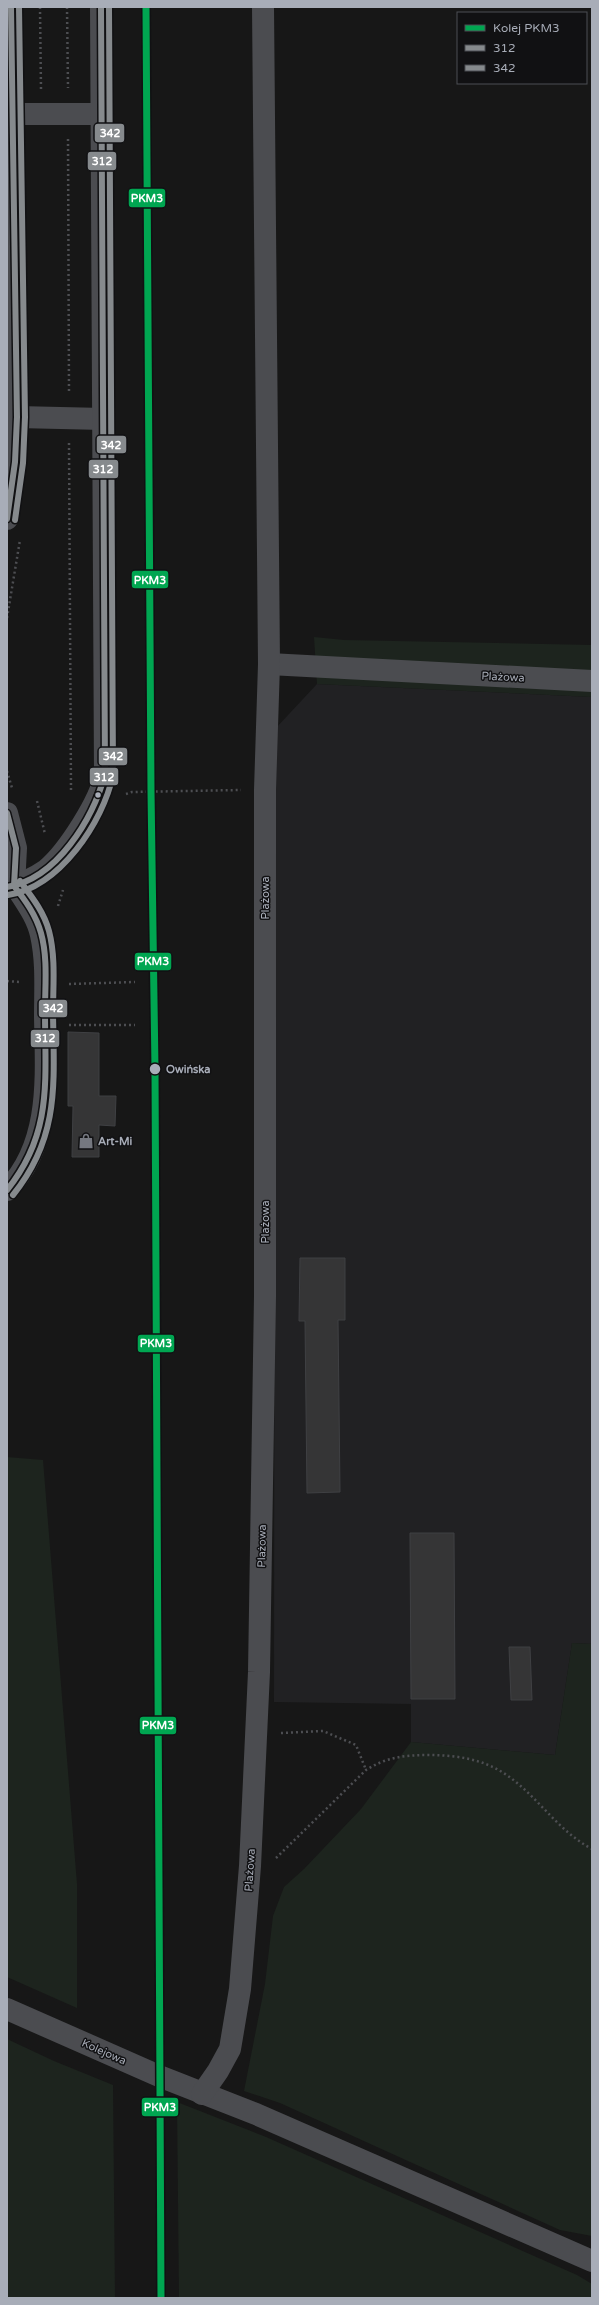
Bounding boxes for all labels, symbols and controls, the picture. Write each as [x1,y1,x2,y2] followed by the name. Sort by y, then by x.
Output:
[457,12,587,84] legend
[493,21,560,35] text: Kolej PKM3
[493,41,516,55] text: 312
[493,61,516,75] text: 342
[94,123,125,143] line badge: 342
[100,127,120,140] text: 342
[87,151,117,171] line badge: 312
[92,155,112,168] text: 312
[128,188,166,208] line badge: PKM3
[131,192,163,205] text: PKM3
[96,435,127,454] line badge: 342
[101,439,121,452] text: 342
[88,459,119,479] line badge: 312
[93,463,113,476] text: 312
[131,570,169,589] line badge: PKM3
[134,574,166,587] text: PKM3
[481,669,525,685] street label: Plażowa
[98,747,128,766] line badge: 342
[103,750,123,763] text: 342
[89,767,119,786] line badge: 312
[94,771,114,784] text: 312
[93,790,103,800] unlabelled marker
[259,876,272,920] street label: Plażowa
[134,952,172,971] line badge: PKM3
[137,955,169,968] text: PKM3
[38,999,68,1018] line badge: 342
[43,1002,63,1015] text: 342
[30,1029,60,1048] line badge: 312
[35,1032,55,1045] text: 312
[148,1062,162,1076] marker: Owińska
[166,1063,210,1076] place label: Owińska
[77,1132,95,1150] shop icon: Art-Mi
[98,1135,133,1148] place label: Art-Mi
[259,1200,272,1244] street label: Plażowa
[137,1334,175,1353] line badge: PKM3
[140,1337,172,1350] text: PKM3
[255,1524,269,1568] street label: Plażowa
[139,1716,177,1735] line badge: PKM3
[142,1719,174,1732] text: PKM3
[242,1848,258,1892] street label: Plażowa
[80,2036,128,2068] street label: Kolejowa
[141,2097,179,2117] line badge: PKM3
[144,2101,176,2114] text: PKM3

